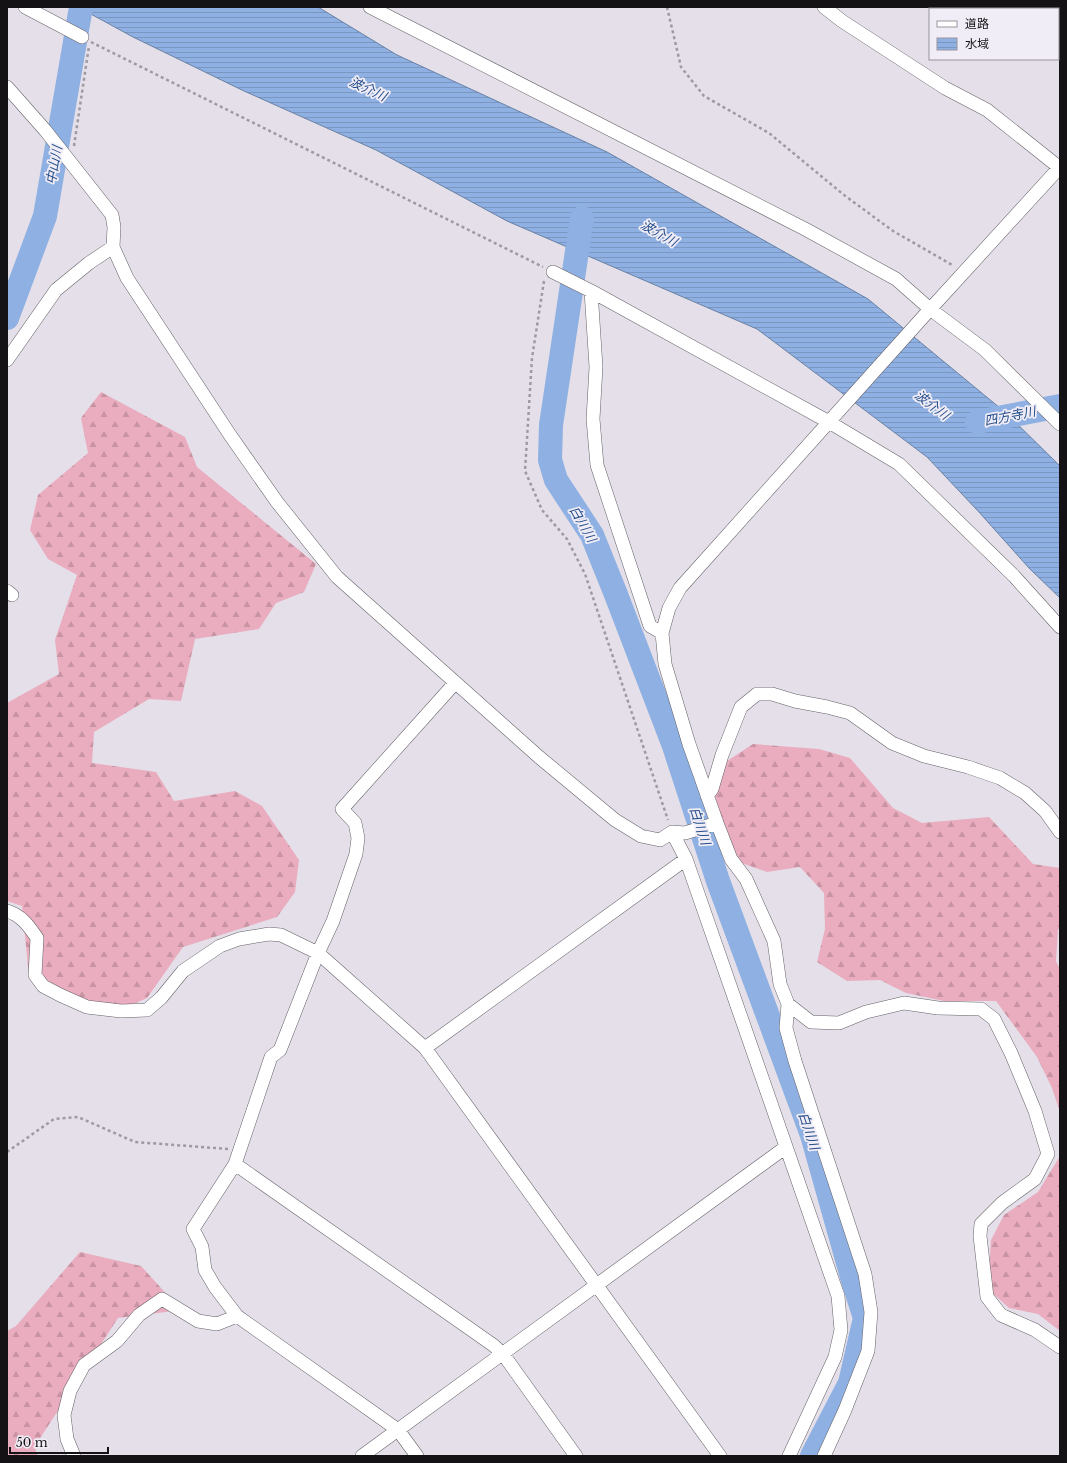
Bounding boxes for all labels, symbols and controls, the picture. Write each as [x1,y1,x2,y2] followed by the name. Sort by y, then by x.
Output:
[929,8,1059,60] legend
[965,16,989,31] text: 道路
[965,36,989,51] text: 水域
[347,73,391,106] water label: 波介川
[42,142,66,186] water label: 中山川
[638,216,682,251] water label: 波介川
[911,386,954,425] water label: 波介川
[983,402,1039,429] water label: 四方寺川
[566,503,601,547] water label: 白川川
[686,805,715,849] water label: 白川川
[795,1110,824,1154] water label: 白川川
[10,1429,108,1455] scale bar
[16,1435,48,1450] text: 50 m

